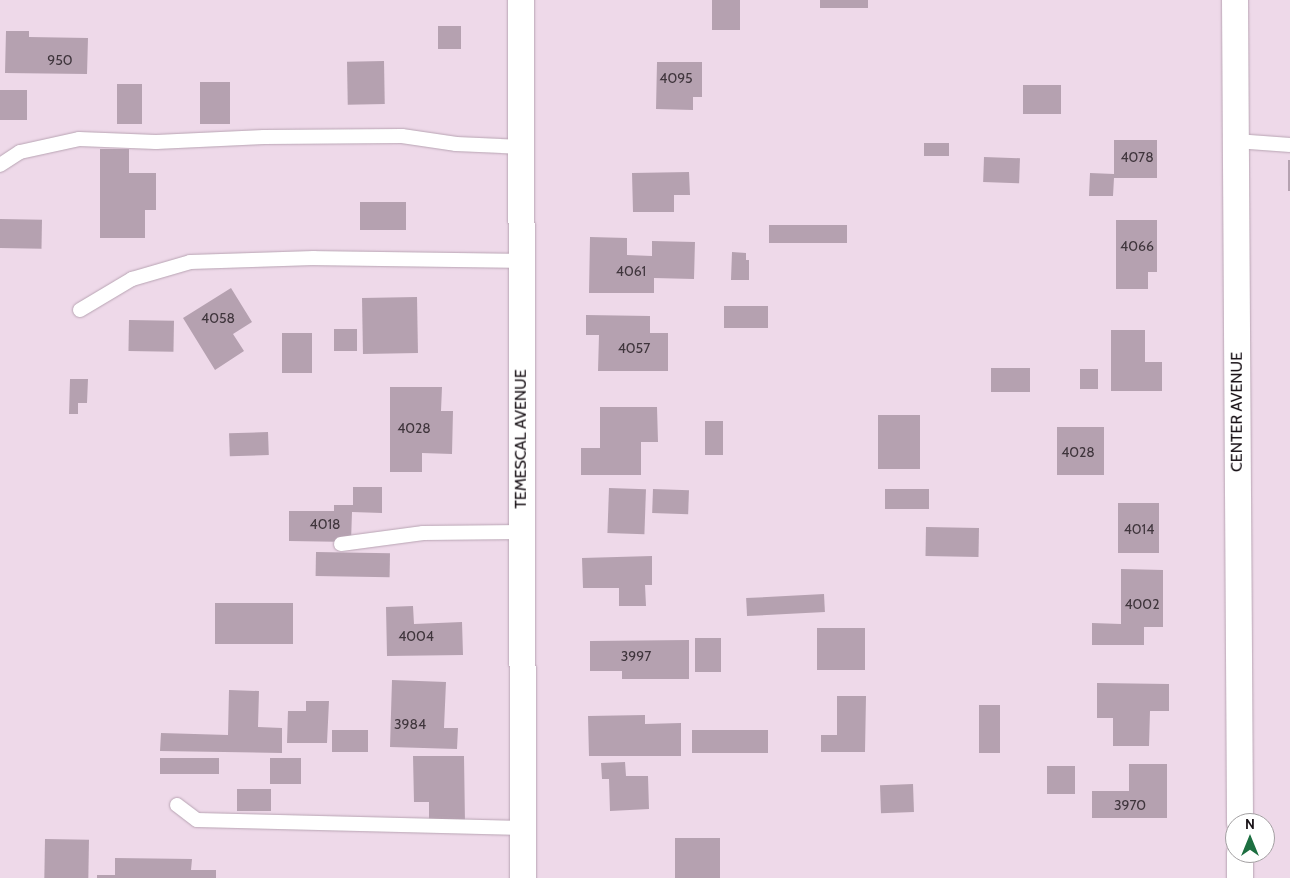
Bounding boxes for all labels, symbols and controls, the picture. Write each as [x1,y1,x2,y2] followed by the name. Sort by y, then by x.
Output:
[47,52,73,68] house number: 950
[659,70,693,86] house number: 4095
[1120,149,1154,165] house number: 4078
[1120,238,1154,254] house number: 4066
[616,263,646,279] house number: 4061
[201,310,235,326] house number: 4058
[618,340,650,356] house number: 4057
[1227,352,1247,472] street label: CENTER AVENUE
[511,369,531,509] street label: TEMESCAL AVENUE
[397,420,431,436] house number: 4028
[1061,444,1095,460] house number: 4028
[310,516,340,532] house number: 4018
[1124,521,1154,537] house number: 4014
[1125,596,1159,612] house number: 4002
[398,628,434,644] house number: 4004
[621,648,651,664] house number: 3997
[394,716,426,732] house number: 3984
[1114,797,1146,813] house number: 3970
[1225,813,1275,863] north arrow
[1245,815,1255,833] text: N

